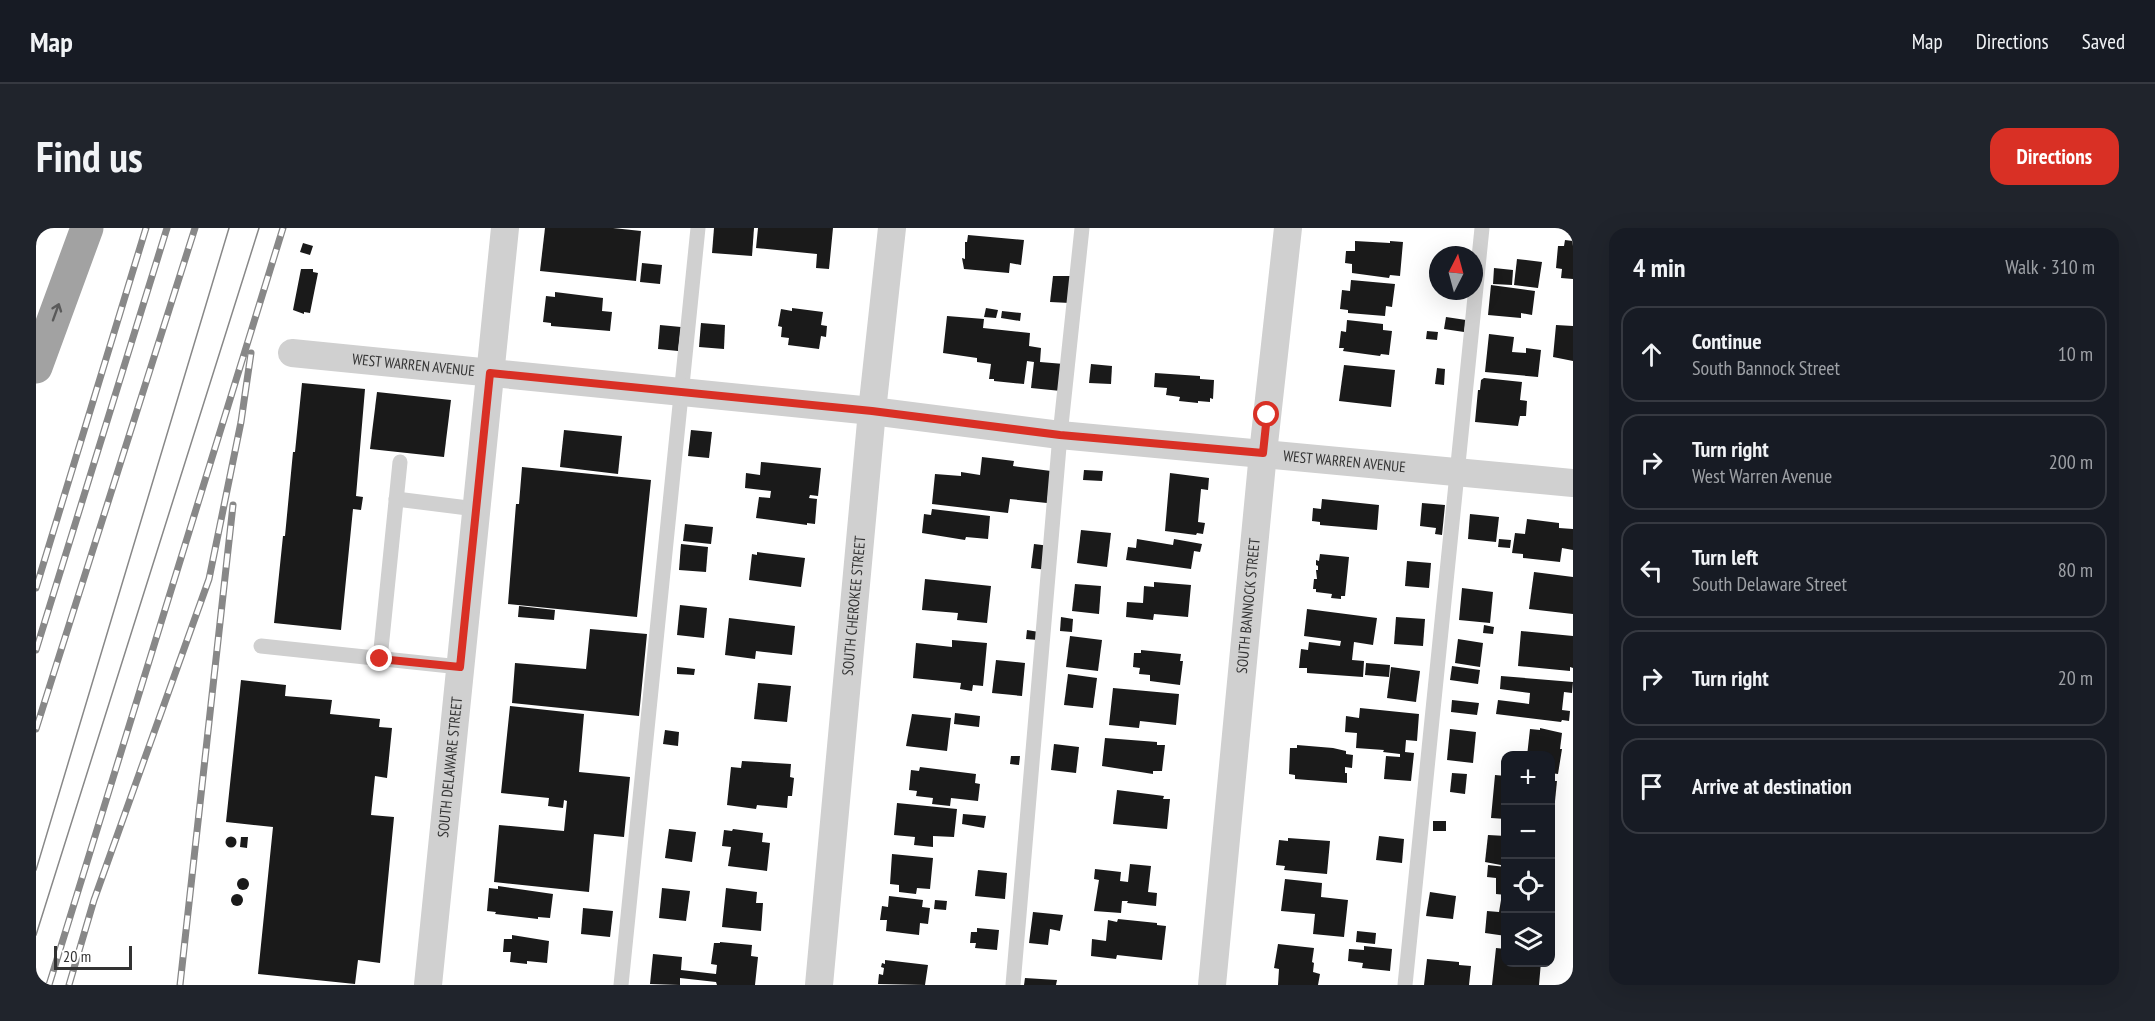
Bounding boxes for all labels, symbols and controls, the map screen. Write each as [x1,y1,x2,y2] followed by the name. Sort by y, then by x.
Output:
[30,23,73,60] text: Map
[1912,28,1943,55] text: Map
[1976,28,2049,55] text: Directions
[2082,28,2125,55] text: Saved
[1990,128,2119,185] button: Directions
[36,129,143,184] text: Find us
[1429,246,1483,300] north arrow
[1633,251,1686,284] text: 4 min
[2005,254,2095,280] text: Walk · 310 m
[51,304,62,322] one-way arrow
[1692,327,1762,355] text: Continue
[1635,338,1668,371] icon: ahead
[2058,341,2093,367] text: 10 m
[351,349,476,380] street label: WEST WARREN AVENUE
[1692,355,1840,381] text: South Bannock Street
[1253,401,1279,427] route start
[1692,435,1769,463] text: Turn right
[1282,446,1406,476] street label: WEST WARREN AVENUE
[1635,446,1668,479] icon: right
[2049,449,2093,475] text: 200 m
[1692,463,1832,489] text: West Warren Avenue
[838,535,869,676] street label: SOUTH CHEROKEE STREET
[1232,537,1264,674] street label: SOUTH BANNOCK STREET
[1692,543,1758,571] text: Turn left
[1635,554,1668,587] icon: left
[2058,557,2093,583] text: 80 m
[1692,571,1847,597] text: South Delaware Street
[366,645,392,671] route end
[1635,662,1668,695] icon: right
[1692,664,1769,692] text: Turn right
[2058,665,2093,691] text: 20 m
[433,695,466,838] street label: SOUTH DELAWARE STREET
[1501,751,1555,967] map controls
[1501,751,1555,805] button: +
[1635,770,1668,803] icon: arrive
[1692,772,1852,800] text: Arrive at destination
[1501,805,1555,859] button: −
[1501,859,1555,913] button: locate
[1501,913,1555,967] button: layers
[54,943,132,970] scale bar
[63,946,91,966] text: 20 m

